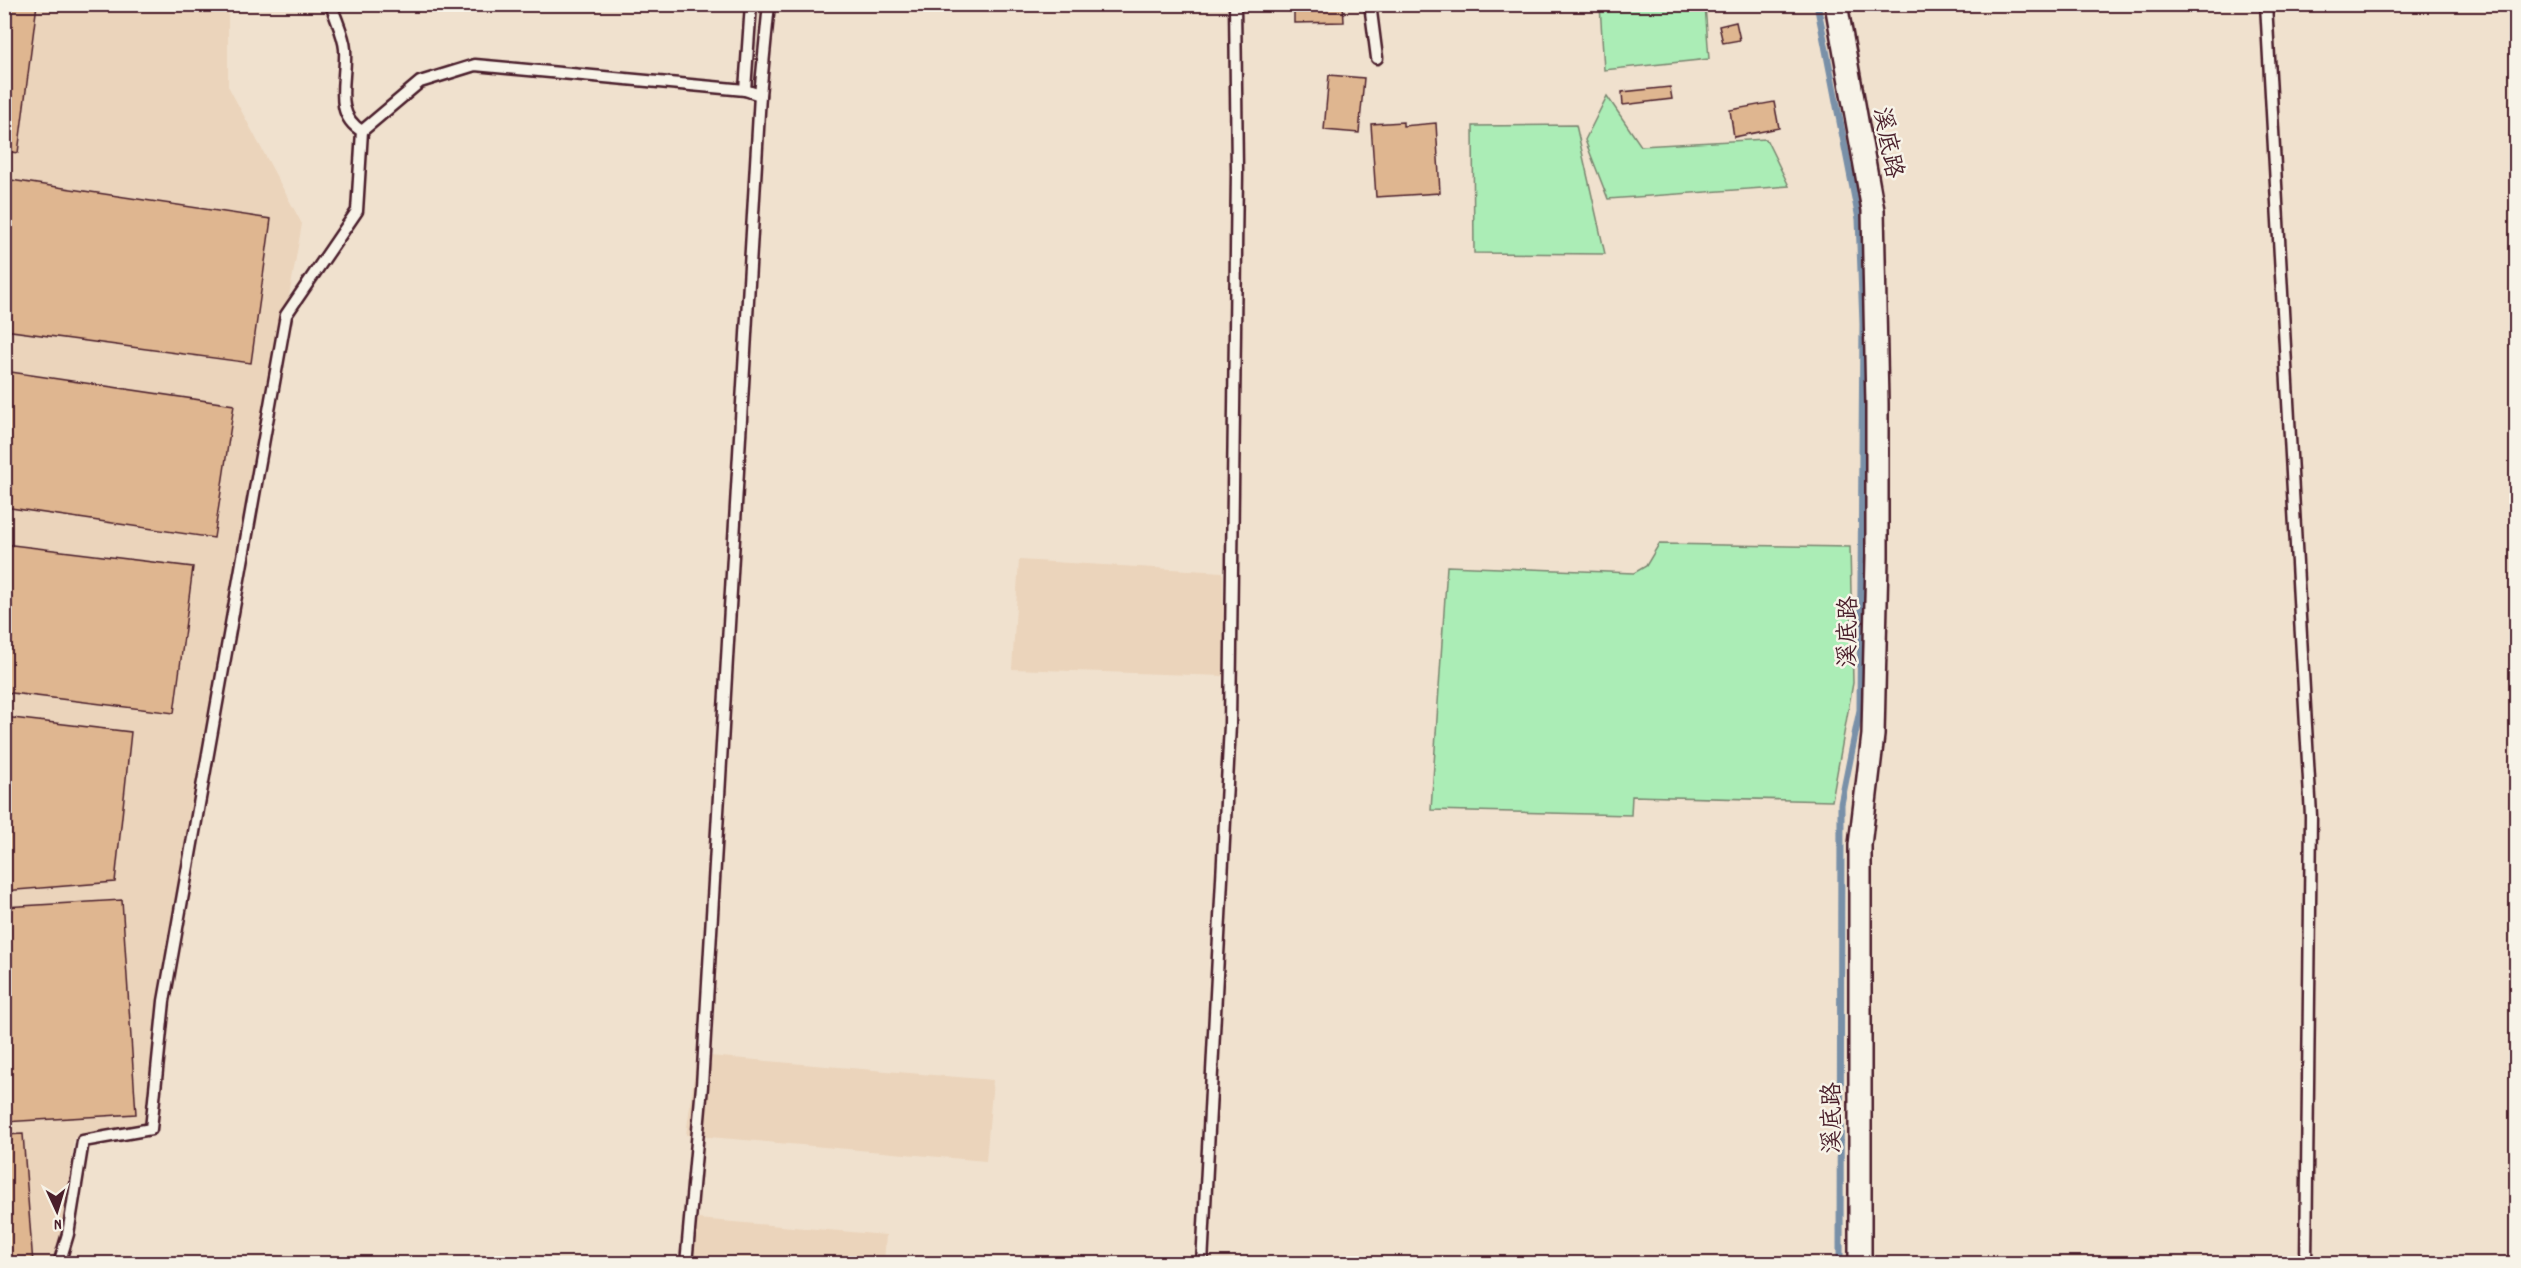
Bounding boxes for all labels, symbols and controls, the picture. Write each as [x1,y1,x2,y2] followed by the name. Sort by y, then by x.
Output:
[1862,104,1910,182] street label: 溪底路
[1832,596,1868,668] street label: 溪底路
[1817,1082,1851,1154] street label: 溪底路
[27,1181,87,1241] north arrow
[53,1212,63,1235] text: N

